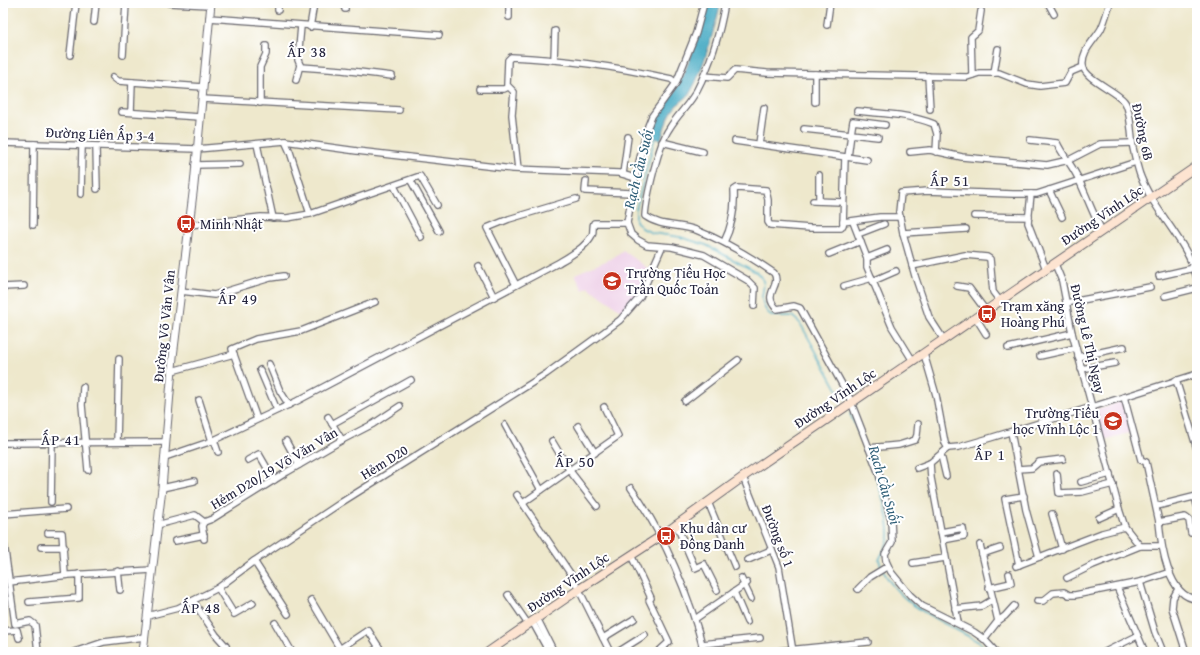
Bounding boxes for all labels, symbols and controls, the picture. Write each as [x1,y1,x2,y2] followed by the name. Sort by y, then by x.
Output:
[287,41,327,62] district label: ẤP 38
[1127,102,1159,162] street label: Đường 6B
[45,121,155,146] street label: Đường Liên Ấp 3-4
[618,127,658,212] water label: Rạch Cầu Suối
[930,170,970,191] district label: ẤP 51
[1057,180,1147,250] street label: Đường Vĩnh Lộc
[175,213,197,235] bus stop icon: Minh Nhật
[200,214,263,234] place label: Minh Nhật
[626,263,726,299] place label: Trường Tiểu Học Trần Quốc Toản
[148,269,180,383] street label: Đường Võ Văn Vân
[601,270,623,292] school or university icon: Trường Tiểu Học Trần Quốc Toản
[1066,282,1110,396] street label: Đường Lê Thị Ngay
[218,288,258,309] district label: ẤP 49
[1001,296,1065,332] place label: Trạm xăng Hoàng Phú
[976,303,998,325] bus stop icon: Trạm xăng Hoàng Phú
[790,363,880,433] street label: Đường Vĩnh Lộc
[1013,403,1099,439] place label: Trường Tiểu học Vĩnh Lộc 1
[1102,410,1124,432] school or university icon: Trường Tiểu học Vĩnh Lộc 1
[207,422,342,514] street label: Hẻm D20/19 Võ Văn Vân
[41,429,81,450] district label: ẤP 41
[356,440,412,484] street label: Hẻm D20
[863,442,906,527] water label: Rạch Cầu Suối
[974,444,1006,465] district label: ẤP 1
[555,451,595,472] district label: ẤP 50
[757,502,799,570] street label: Đường số 1
[680,518,747,554] place label: Khu dân cư Đồng Danh
[655,525,677,547] bus stop icon: Khu dân cư Đồng Danh
[523,547,613,617] street label: Đường Vĩnh Lộc
[181,597,221,618] district label: ẤP 48

